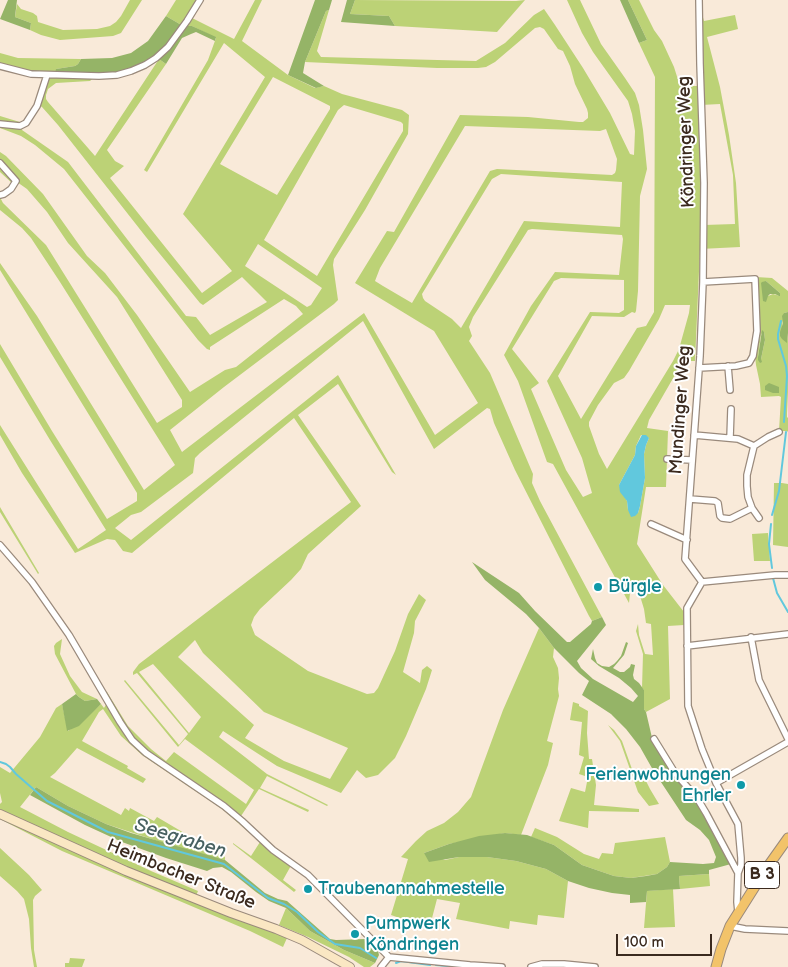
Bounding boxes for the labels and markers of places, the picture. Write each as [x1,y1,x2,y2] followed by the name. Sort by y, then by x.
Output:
[608,576,662,598] place label: Bürgle
[592,581,604,593] marker: Bürgle
[585,764,731,806] place label: Ferienwohnungen Ehrler
[735,779,747,791] marker: Ferienwohnungen Ehrler
[318,878,505,900] place label: Traubenannahmestelle
[302,883,314,895] marker: Traubenannahmestelle
[365,913,459,956] place label: Pumpwerk Köndringen
[349,928,361,940] marker: Pumpwerk Köndringen

